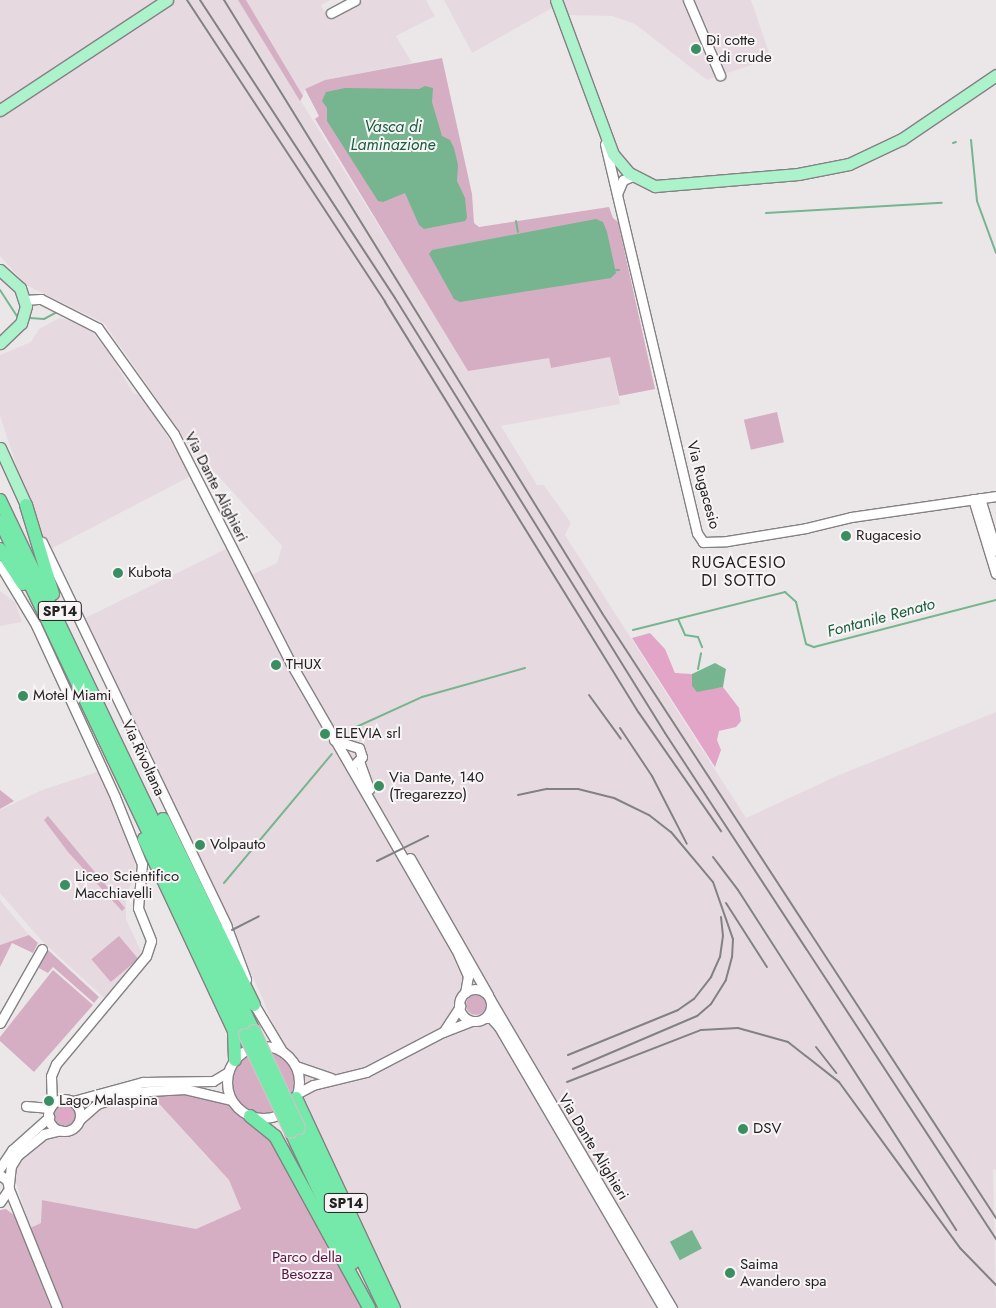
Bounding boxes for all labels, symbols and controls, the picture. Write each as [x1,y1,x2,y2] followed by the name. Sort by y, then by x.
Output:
[706,31,772,66] place label: Di cotte e di crude
[690,43,702,55] marker: Di cotte e di crude
[351,117,435,155] water label: Vasca di Laminazione
[181,429,251,545] street label: Via Dante Alighieri
[683,439,723,531] street label: Via Rugacesio
[856,527,921,545] place label: Rugacesio
[840,530,852,542] marker: Rugacesio
[690,553,788,591] district label: RUGACESIO DI SOTTO
[128,564,171,582] place label: Kubota
[112,567,124,579] marker: Kubota
[825,594,937,642] water label: Fontanile Renato
[38,600,82,622] road number: SP14
[286,656,321,674] place label: THUX
[270,659,282,671] marker: THUX
[33,687,111,705] place label: Motel Miami
[17,690,29,702] marker: Motel Miami
[118,717,168,799] street label: Via Rivoltana
[335,725,401,743] place label: ELEVIA srl
[319,728,331,740] marker: ELEVIA srl
[389,768,484,803] place label: Via Dante, 140 (Tregarezzo)
[373,780,385,792] marker: Via Dante, 140 (Tregarezzo)
[210,836,266,854] place label: Volpauto
[194,839,206,851] marker: Volpauto
[75,867,179,902] place label: Liceo Scientifico Macchiavelli
[59,879,71,891] marker: Liceo Scientifico Macchiavelli
[554,1091,632,1203] street label: Via Dante Alighieri
[59,1092,158,1110] place label: Lago Malaspina
[43,1095,55,1107] marker: Lago Malaspina
[753,1120,781,1138] place label: DSV
[737,1123,749,1135] marker: DSV
[324,1192,368,1214] road number: SP14
[272,1248,342,1283] park label: Parco della Besozza
[740,1255,827,1290] place label: Saima Avandero spa
[724,1267,736,1279] marker: Saima Avandero spa

